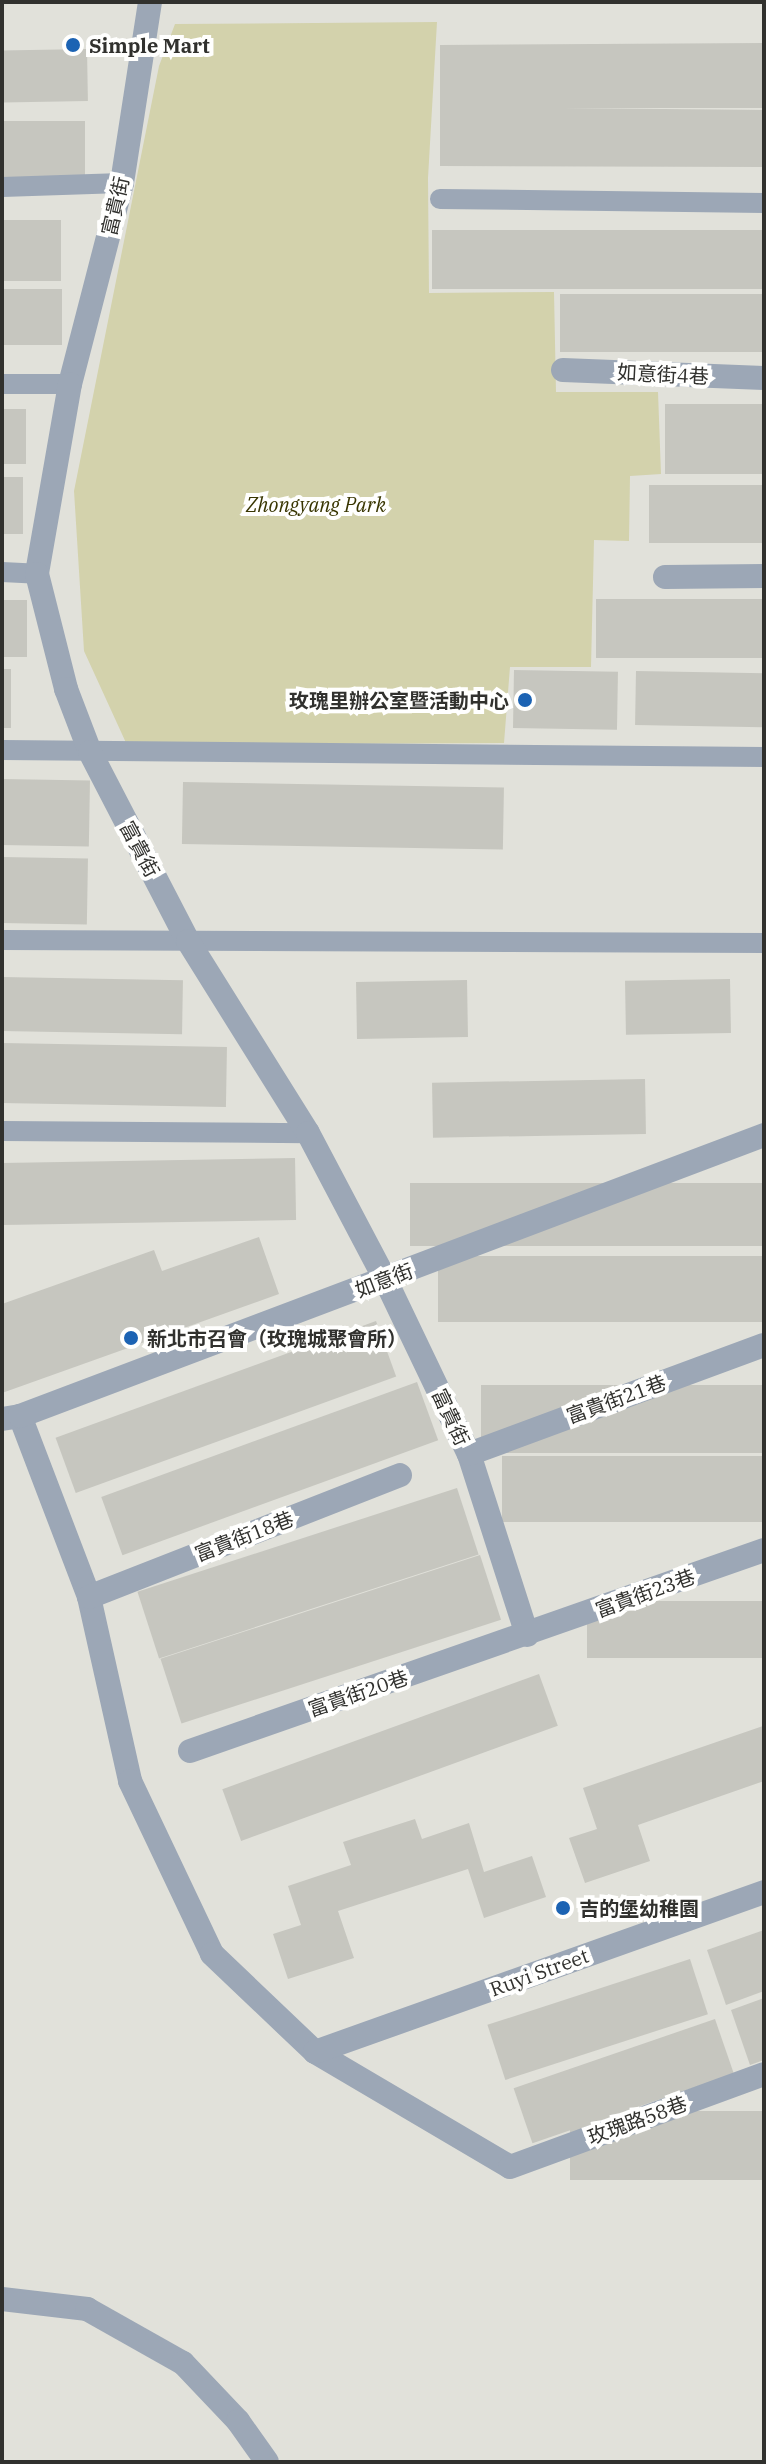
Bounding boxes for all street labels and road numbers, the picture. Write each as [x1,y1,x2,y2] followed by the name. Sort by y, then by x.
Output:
[97,174,133,238] street label: 富貴街
[616,360,710,388] street label: 如意街4巷
[115,817,165,881] street label: 富貴街
[352,1258,416,1302] street label: 如意街
[563,1370,669,1428] street label: 富貴街21巷
[427,1385,475,1449] street label: 富貴街
[191,1506,297,1566] street label: 富貴街18巷
[592,1564,698,1622] street label: 富貴街23巷
[305,1665,411,1721] street label: 富貴街20巷
[486,1943,592,2001] street label: Ruyi Street
[584,2091,690,2149] street label: 玫瑰路58巷

